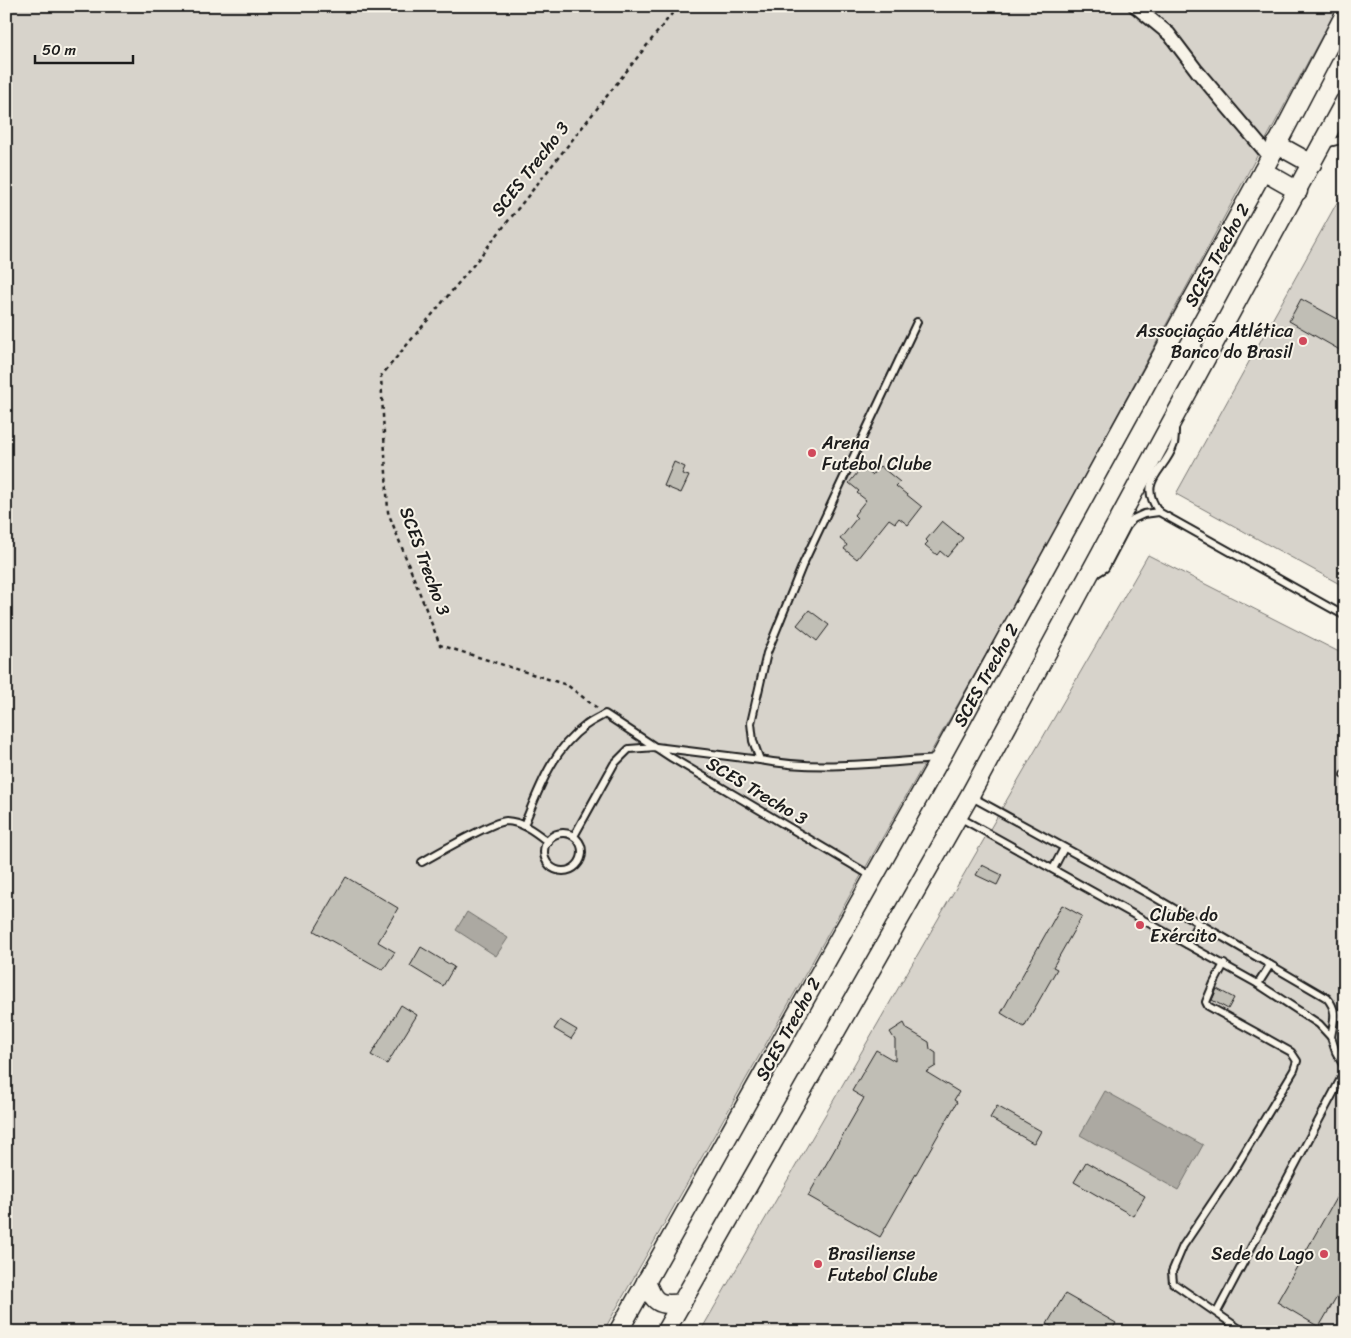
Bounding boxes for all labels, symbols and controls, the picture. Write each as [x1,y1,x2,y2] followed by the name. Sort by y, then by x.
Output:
[35,32,132,64] scale bar
[42,37,77,63] text: 50 m
[482,114,578,224] street label: SCES Trecho 3
[1175,197,1259,313] street label: SCES Trecho 2
[1135,315,1294,368] place label: Associação Atlética Banco do Brasil
[1297,335,1309,347] marker: Associação Atlética Banco do Brasil
[821,427,932,480] place label: Arena Futebol Clube
[806,447,818,459] marker: Arena Futebol Clube
[390,502,460,620] street label: SCES Trecho 3
[944,617,1028,733] street label: SCES Trecho 2
[700,748,814,834] street label: SCES Trecho 3
[1150,899,1218,952] place label: Clube do Exército
[1134,919,1146,931] marker: Clube do Exército
[746,971,830,1087] street label: SCES Trecho 2
[828,1238,938,1291] place label: Brasiliense Futebol Clube
[1211,1238,1314,1270] place label: Sede do Lago
[1318,1248,1330,1260] marker: Sede do Lago
[812,1258,824,1270] marker: Brasiliense Futebol Clube

